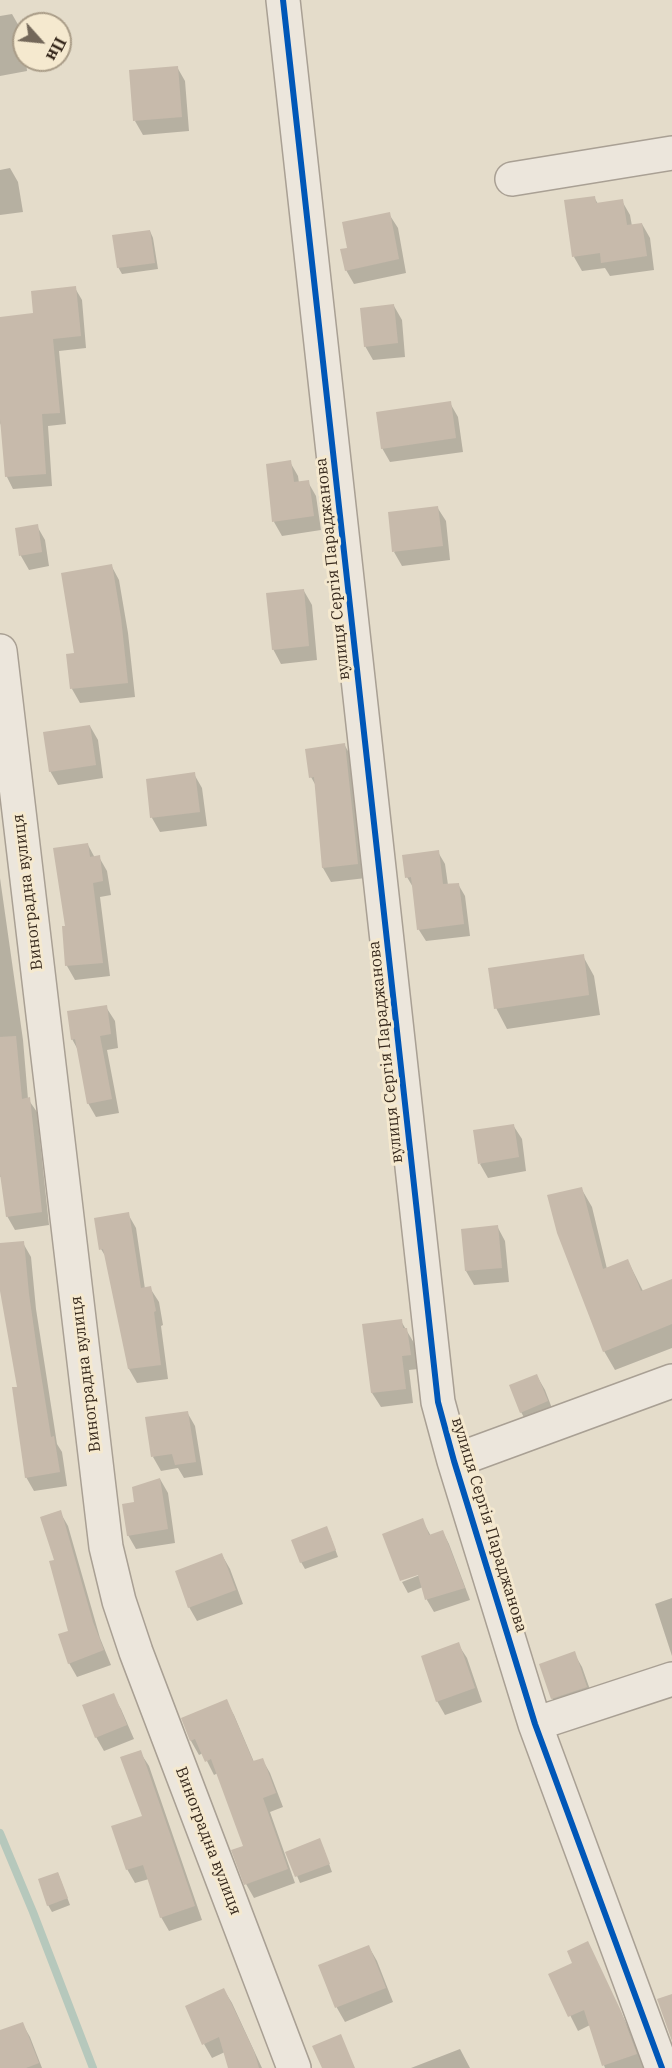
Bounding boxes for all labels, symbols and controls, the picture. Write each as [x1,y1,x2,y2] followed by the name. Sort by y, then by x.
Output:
[12,12,72,72] north arrow
[42,34,71,64] text: Пн
[312,457,354,681] street label: вулиця Сергія Параджанова
[9,813,47,971] street label: Виноградна вулиця
[365,940,407,1164] street label: вулиця Сергія Параджанова
[67,1295,105,1453] street label: Виноградна вулиця
[447,1415,531,1635] street label: вулиця Сергія Параджанова
[171,1764,245,1918] street label: Виноградна вулиця

